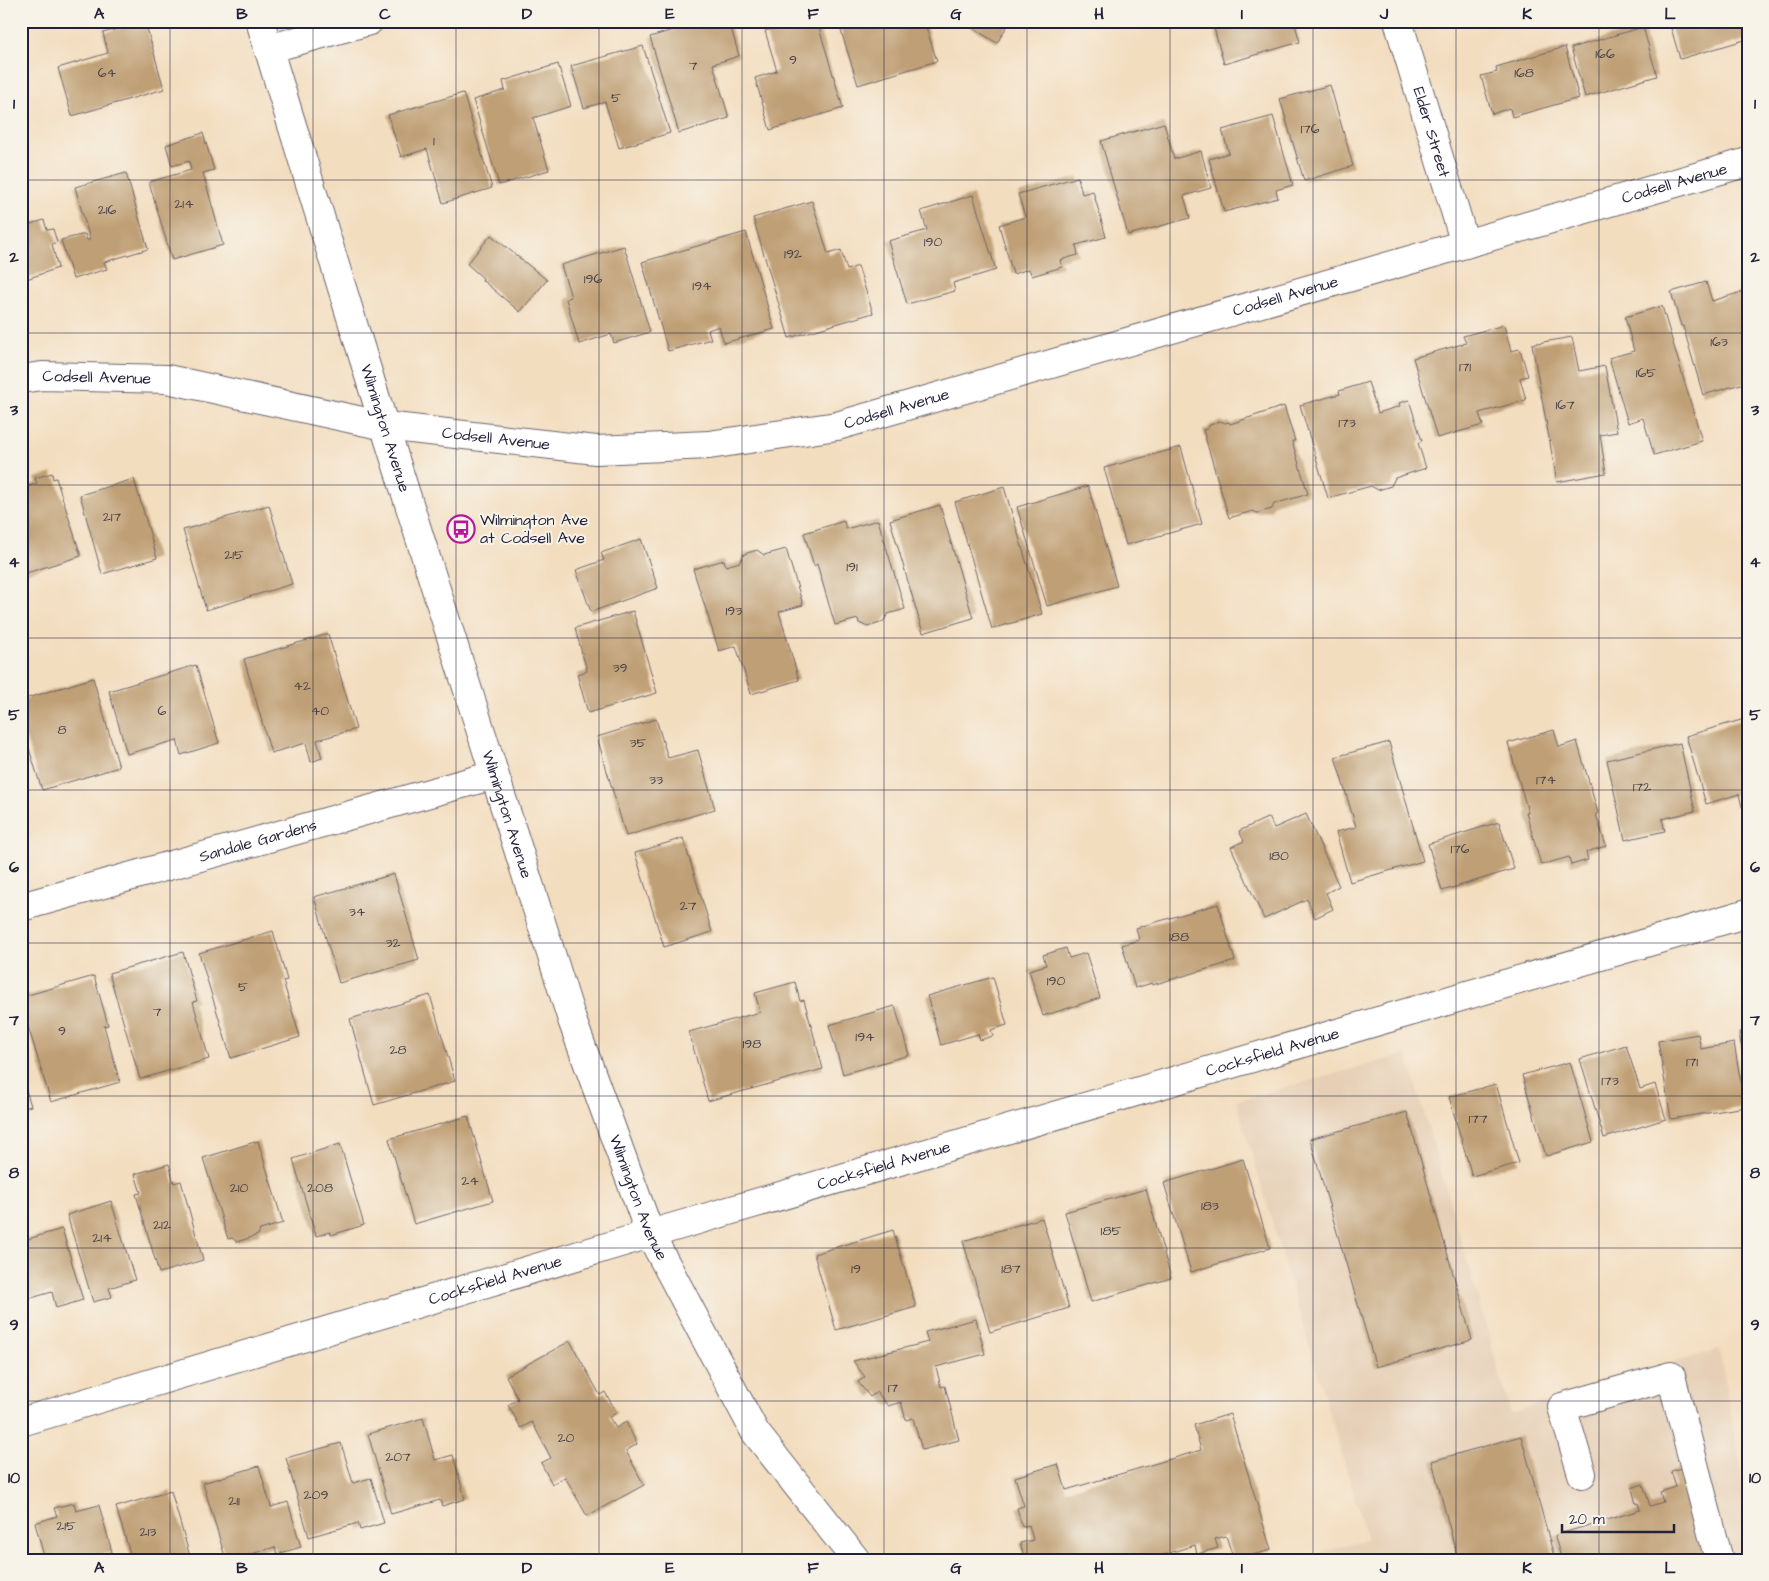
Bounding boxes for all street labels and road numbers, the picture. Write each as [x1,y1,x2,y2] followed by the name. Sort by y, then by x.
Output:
[1407,84,1456,181] street label: Elder Street
[1619,158,1730,209] street label: Codsell Avenue
[1230,270,1341,322] street label: Codsell Avenue
[355,361,416,495] street label: Wilmington Avenue
[42,365,152,390] street label: Codsell Avenue
[841,383,952,434] street label: Codsell Avenue
[441,422,552,456] street label: Codsell Avenue
[477,748,538,881] street label: Wilmington Avenue
[197,814,319,868] street label: Sandale Gardens
[1203,1022,1342,1082] street label: Cocksfield Avenue
[604,1132,673,1264] street label: Wilmington Avenue
[814,1136,953,1196] street label: Cocksfield Avenue
[426,1250,565,1311] street label: Cocksfield Avenue

